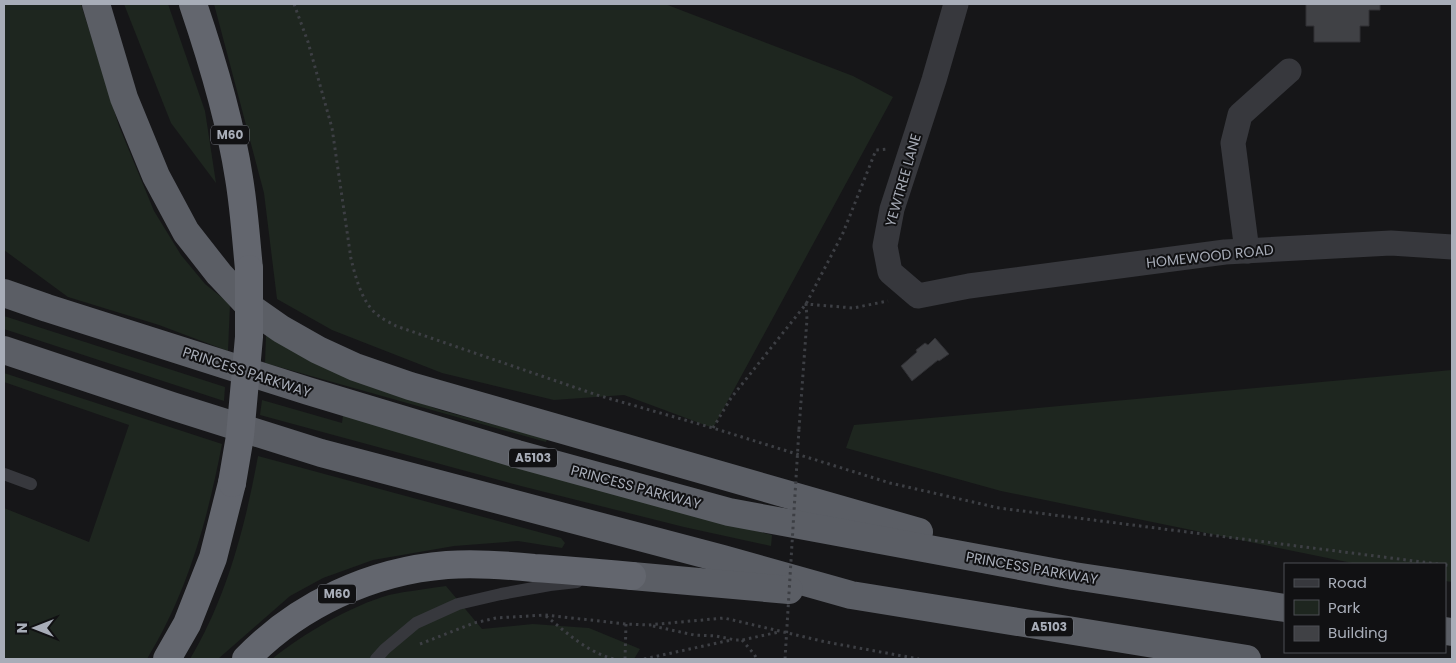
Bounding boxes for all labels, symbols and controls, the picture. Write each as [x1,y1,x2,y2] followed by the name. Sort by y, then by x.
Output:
[211,126,249,144] road number: M60
[880,131,926,229] street label: YEWTREE LANE
[1145,239,1275,273] street label: HOMEWOOD ROAD
[180,342,314,402] street label: PRINCESS PARKWAY
[509,448,557,468] road number: A5103
[569,460,703,514] street label: PRINCESS PARKWAY
[964,547,1100,589] street label: PRINCESS PARKWAY
[1284,563,1446,653] legend
[1328,572,1367,593] text: Road
[318,584,356,604] road number: M60
[1328,597,1360,618] text: Park
[10,603,60,653] north arrow
[1025,618,1073,636] road number: A5103
[1328,622,1388,643] text: Building
[12,623,32,633] text: N

